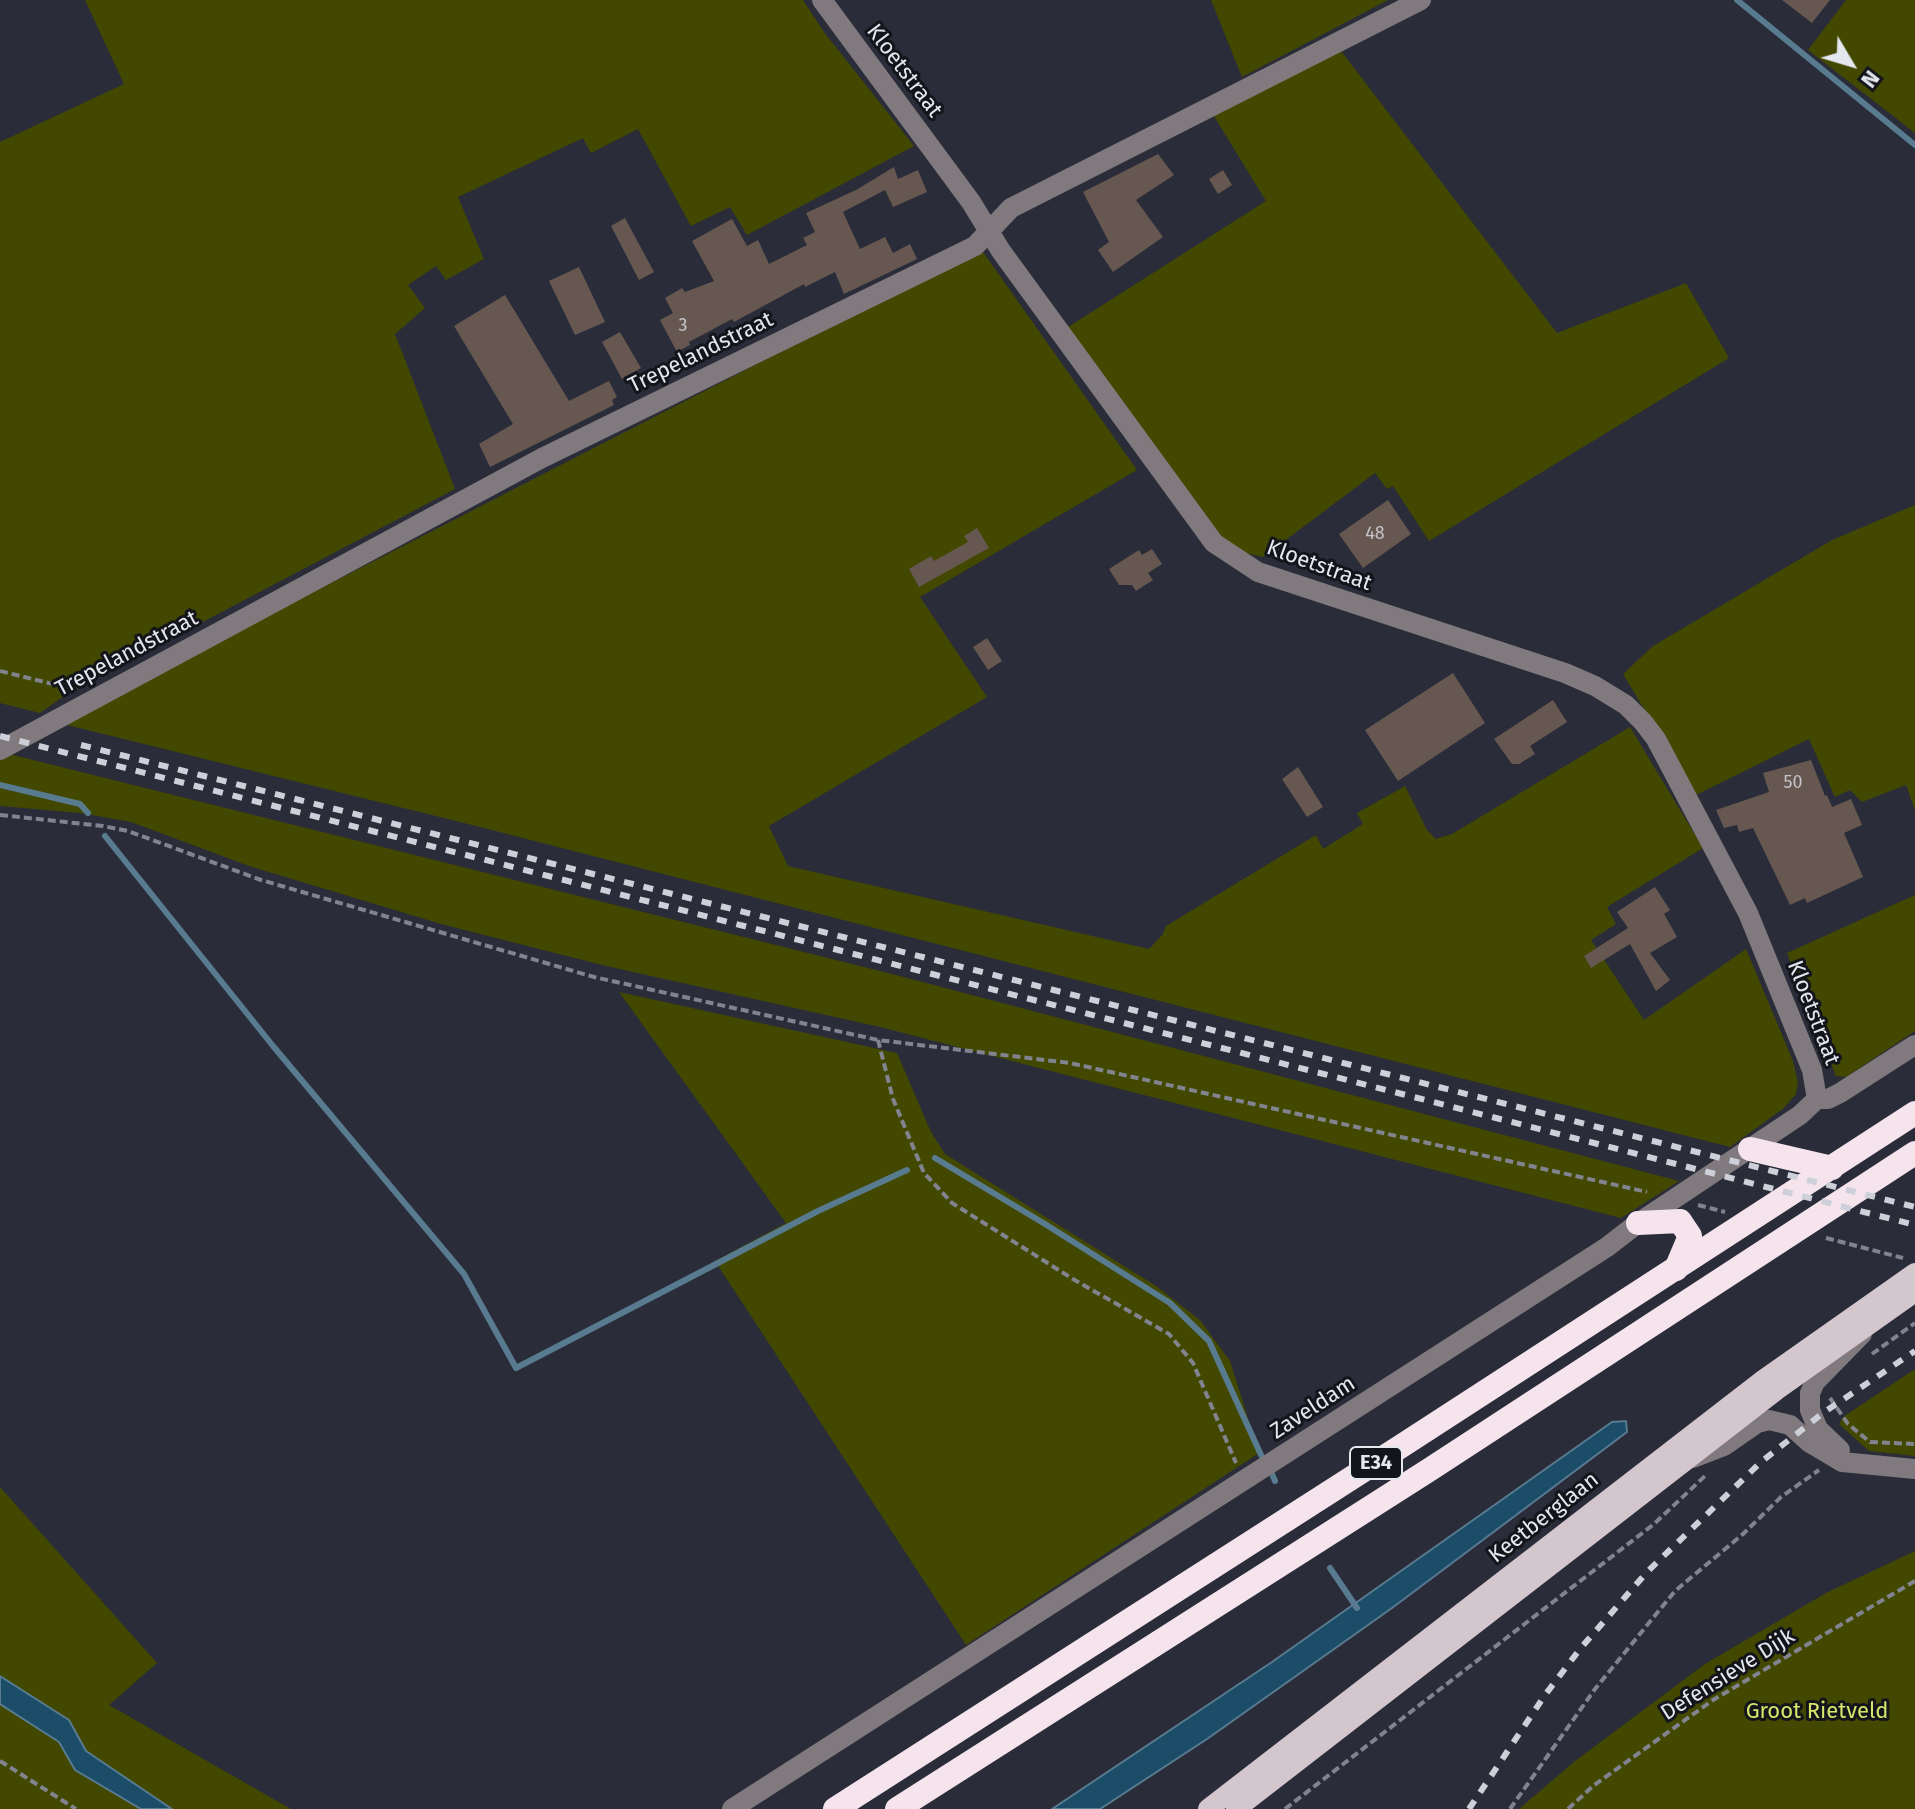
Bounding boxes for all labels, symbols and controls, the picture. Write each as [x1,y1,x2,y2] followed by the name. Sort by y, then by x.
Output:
[860,19,948,123] street label: Kloetstraat
[1811,24,1891,104] north arrow
[1855,65,1885,93] text: N
[624,307,778,399] street label: Trepelandstraat
[679,315,687,337] house number: 3
[1365,523,1385,545] house number: 48
[1263,535,1375,597] street label: Kloetstraat
[51,605,203,703] street label: Trepelandstraat
[1783,772,1803,794] house number: 50
[1781,957,1845,1069] street label: Kloetstraat
[1266,1371,1360,1445] street label: Zaveldam
[1350,1447,1402,1479] road number: E34
[1484,1467,1604,1569] street label: Keetberglaan
[1656,1623,1800,1727] street label: Defensieve Dijk
[1746,1699,1888,1725] park label: Groot Rietveld

